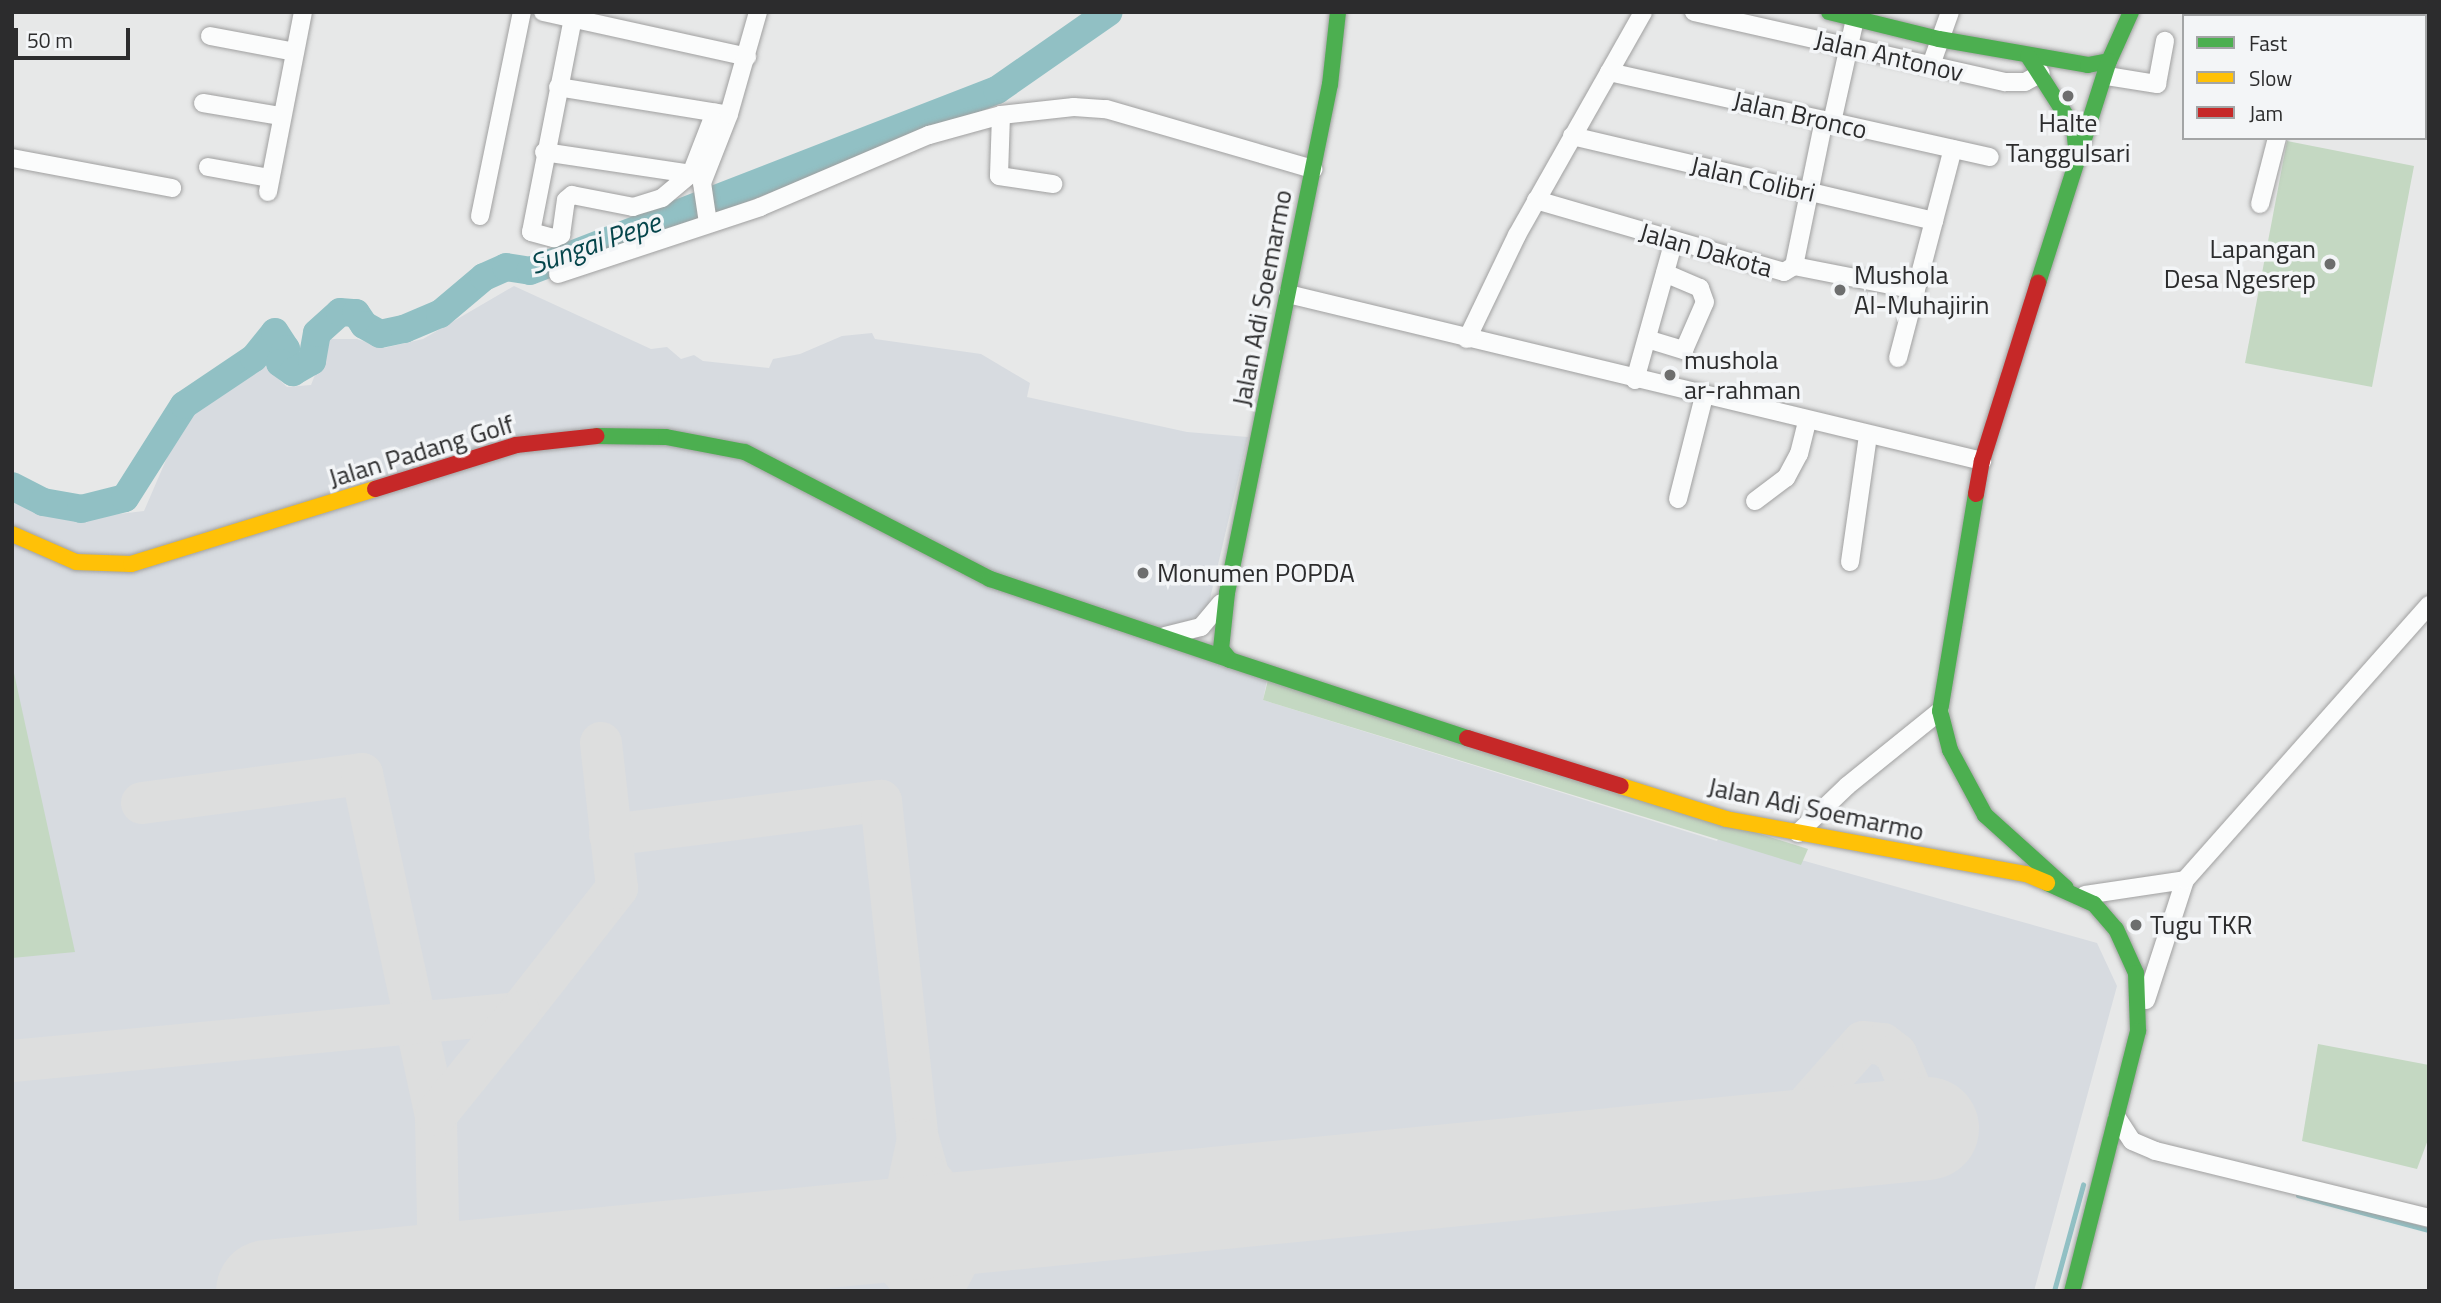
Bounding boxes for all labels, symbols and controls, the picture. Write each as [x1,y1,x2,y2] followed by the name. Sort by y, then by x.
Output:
[18,14,133,58] scale bar
[2182,14,2427,140] legend
[27,24,73,56] text: 50 m
[1812,24,1966,88] street label: Jalan Antonov
[2249,27,2287,59] text: Fast
[2249,62,2292,94] text: Slow
[1730,84,1870,146] street label: Jalan Bronco
[2060,88,2076,104] marker: Halte Tanggulsari
[2249,97,2283,129] text: Jam
[2006,107,2130,168] place label: Halte Tanggulsari
[1688,150,1818,208] street label: Jalan Colibri
[1226,187,1298,409] street label: Jalan Adi Soemarmo
[525,205,665,281] water label: Sungai Pepe
[1636,216,1776,284] street label: Jalan Dakota
[2164,233,2316,294] place label: Lapangan Desa Ngesrep
[2322,256,2338,272] marker: Lapangan Desa Ngesrep
[1854,259,1990,320] place label: Mushola Al-Muhajirin
[1832,282,1848,298] marker: Mushola Al-Muhajirin
[1684,344,1801,406] place label: mushola ar-rahman
[1662,367,1678,383] marker: mushola ar-rahman
[325,408,517,494] street label: Jalan Padang Golf
[1157,557,1355,589] place label: Monumen POPDA
[1135,565,1151,581] marker: Monumen POPDA
[1705,771,1927,847] street label: Jalan Adi Soemarmo
[2150,909,2253,941] place label: Tugu TKR
[2128,917,2144,933] marker: Tugu TKR

